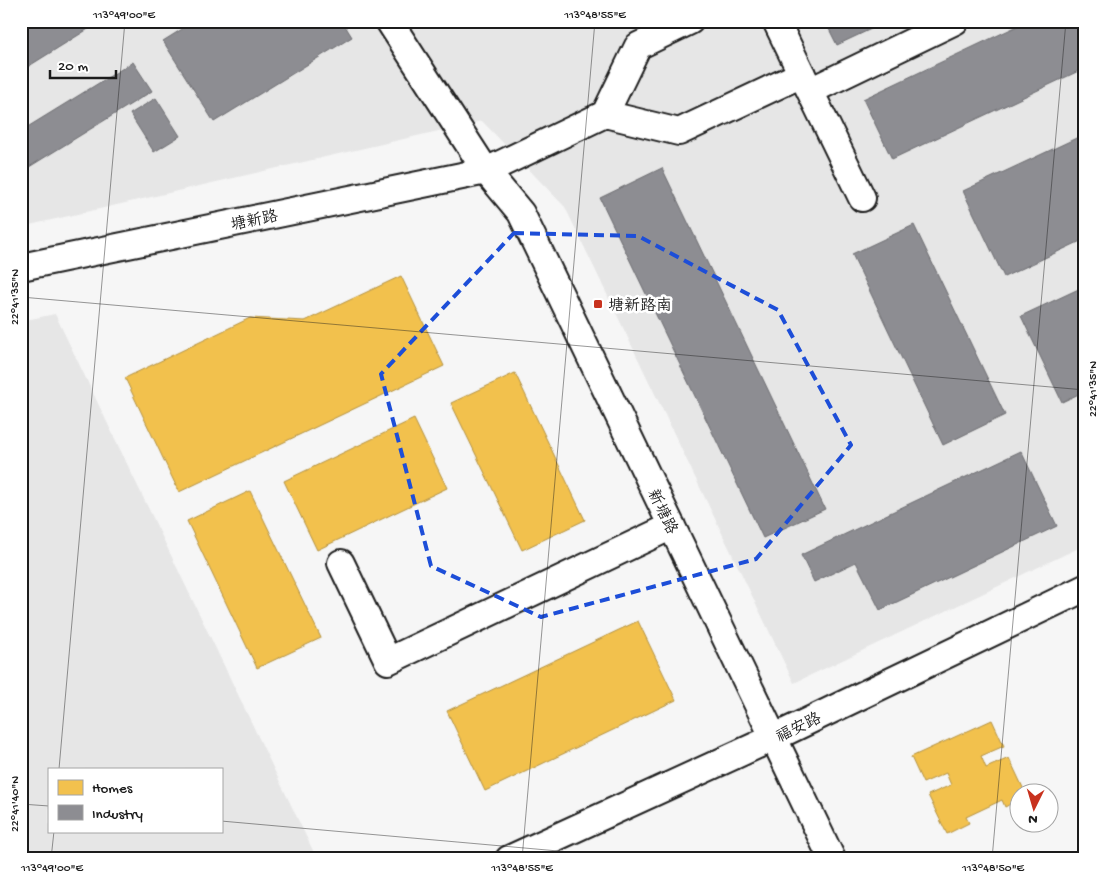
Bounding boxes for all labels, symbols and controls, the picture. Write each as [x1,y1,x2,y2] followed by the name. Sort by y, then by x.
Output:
[92,9,156,23] text: 113°49'00"E
[563,9,626,23] text: 113°48'55"E
[50,48,116,80] scale bar
[58,58,88,76] text: 20 m
[229,206,280,237] street label: 塘新路
[9,269,23,325] text: 22°41'35"N
[608,296,672,317] place label: 塘新路南
[592,298,604,310] marker: 塘新路南
[1087,361,1101,417] text: 22°41'35"N
[642,486,682,538] street label: 新塘路
[773,708,825,748] street label: 福安路
[48,768,222,832] legend
[9,776,23,832] text: 22°41'40"N
[92,780,133,798] text: Homes
[1008,782,1058,832] north arrow
[92,806,144,824] text: Industry
[1028,810,1038,827] text: N
[20,862,84,876] text: 113°49'00"E
[490,862,553,876] text: 113°48'55"E
[961,862,1025,876] text: 113°48'50"E

